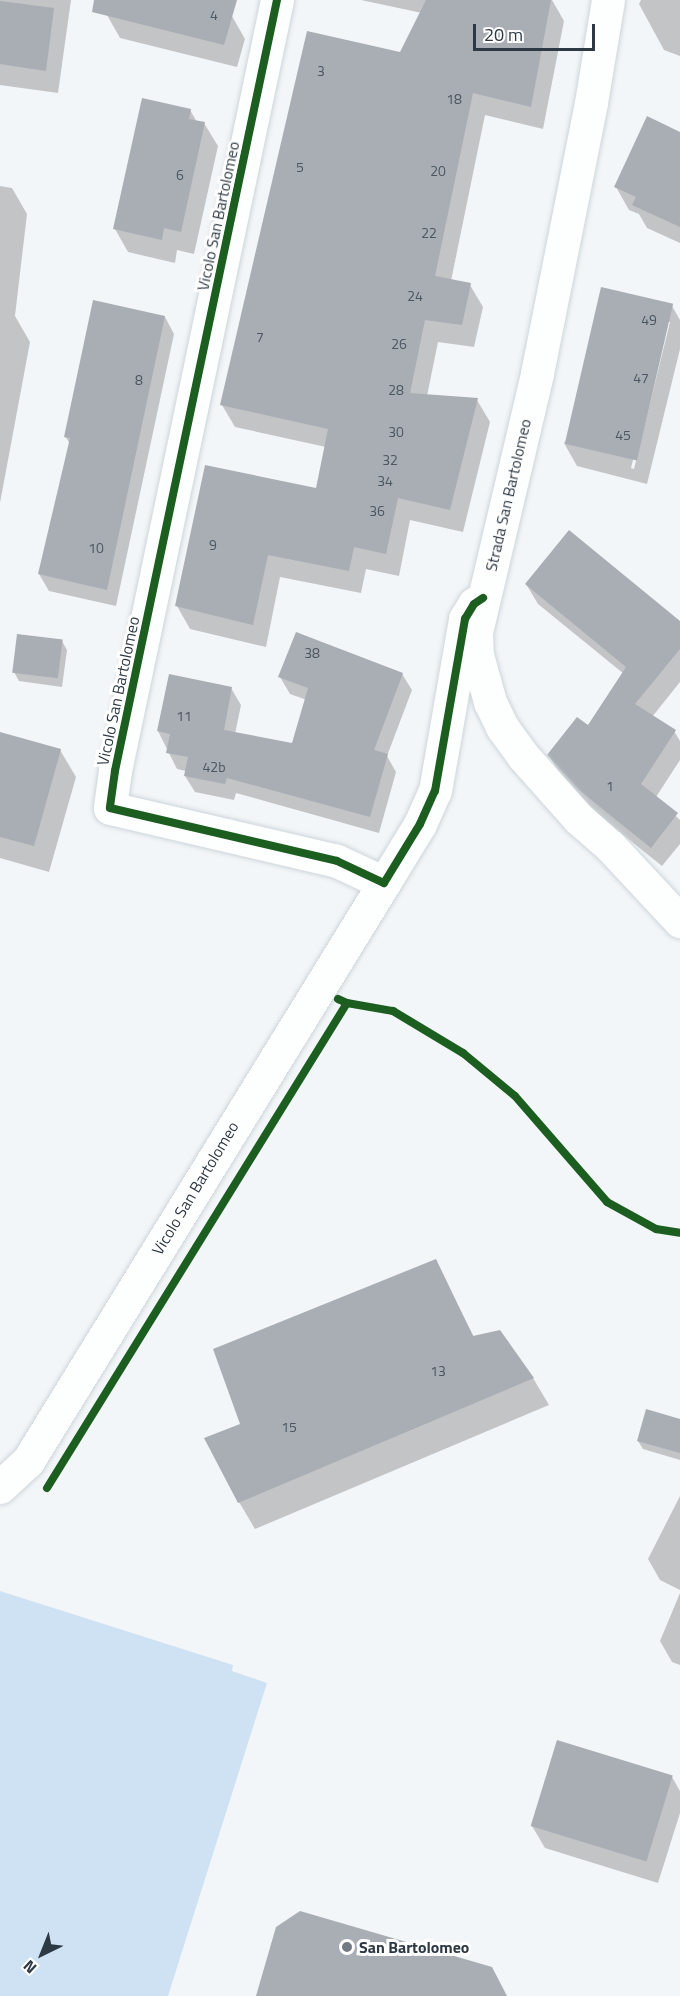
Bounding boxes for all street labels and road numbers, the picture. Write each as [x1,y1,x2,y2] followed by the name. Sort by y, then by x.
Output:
[193,140,243,292] street label: Vicolo San Bartolomeo
[481,417,535,573] street label: Strada San Bartolomeo
[93,615,143,767] street label: Vicolo San Bartolomeo
[148,1118,242,1258] street label: Vicolo San Bartolomeo

